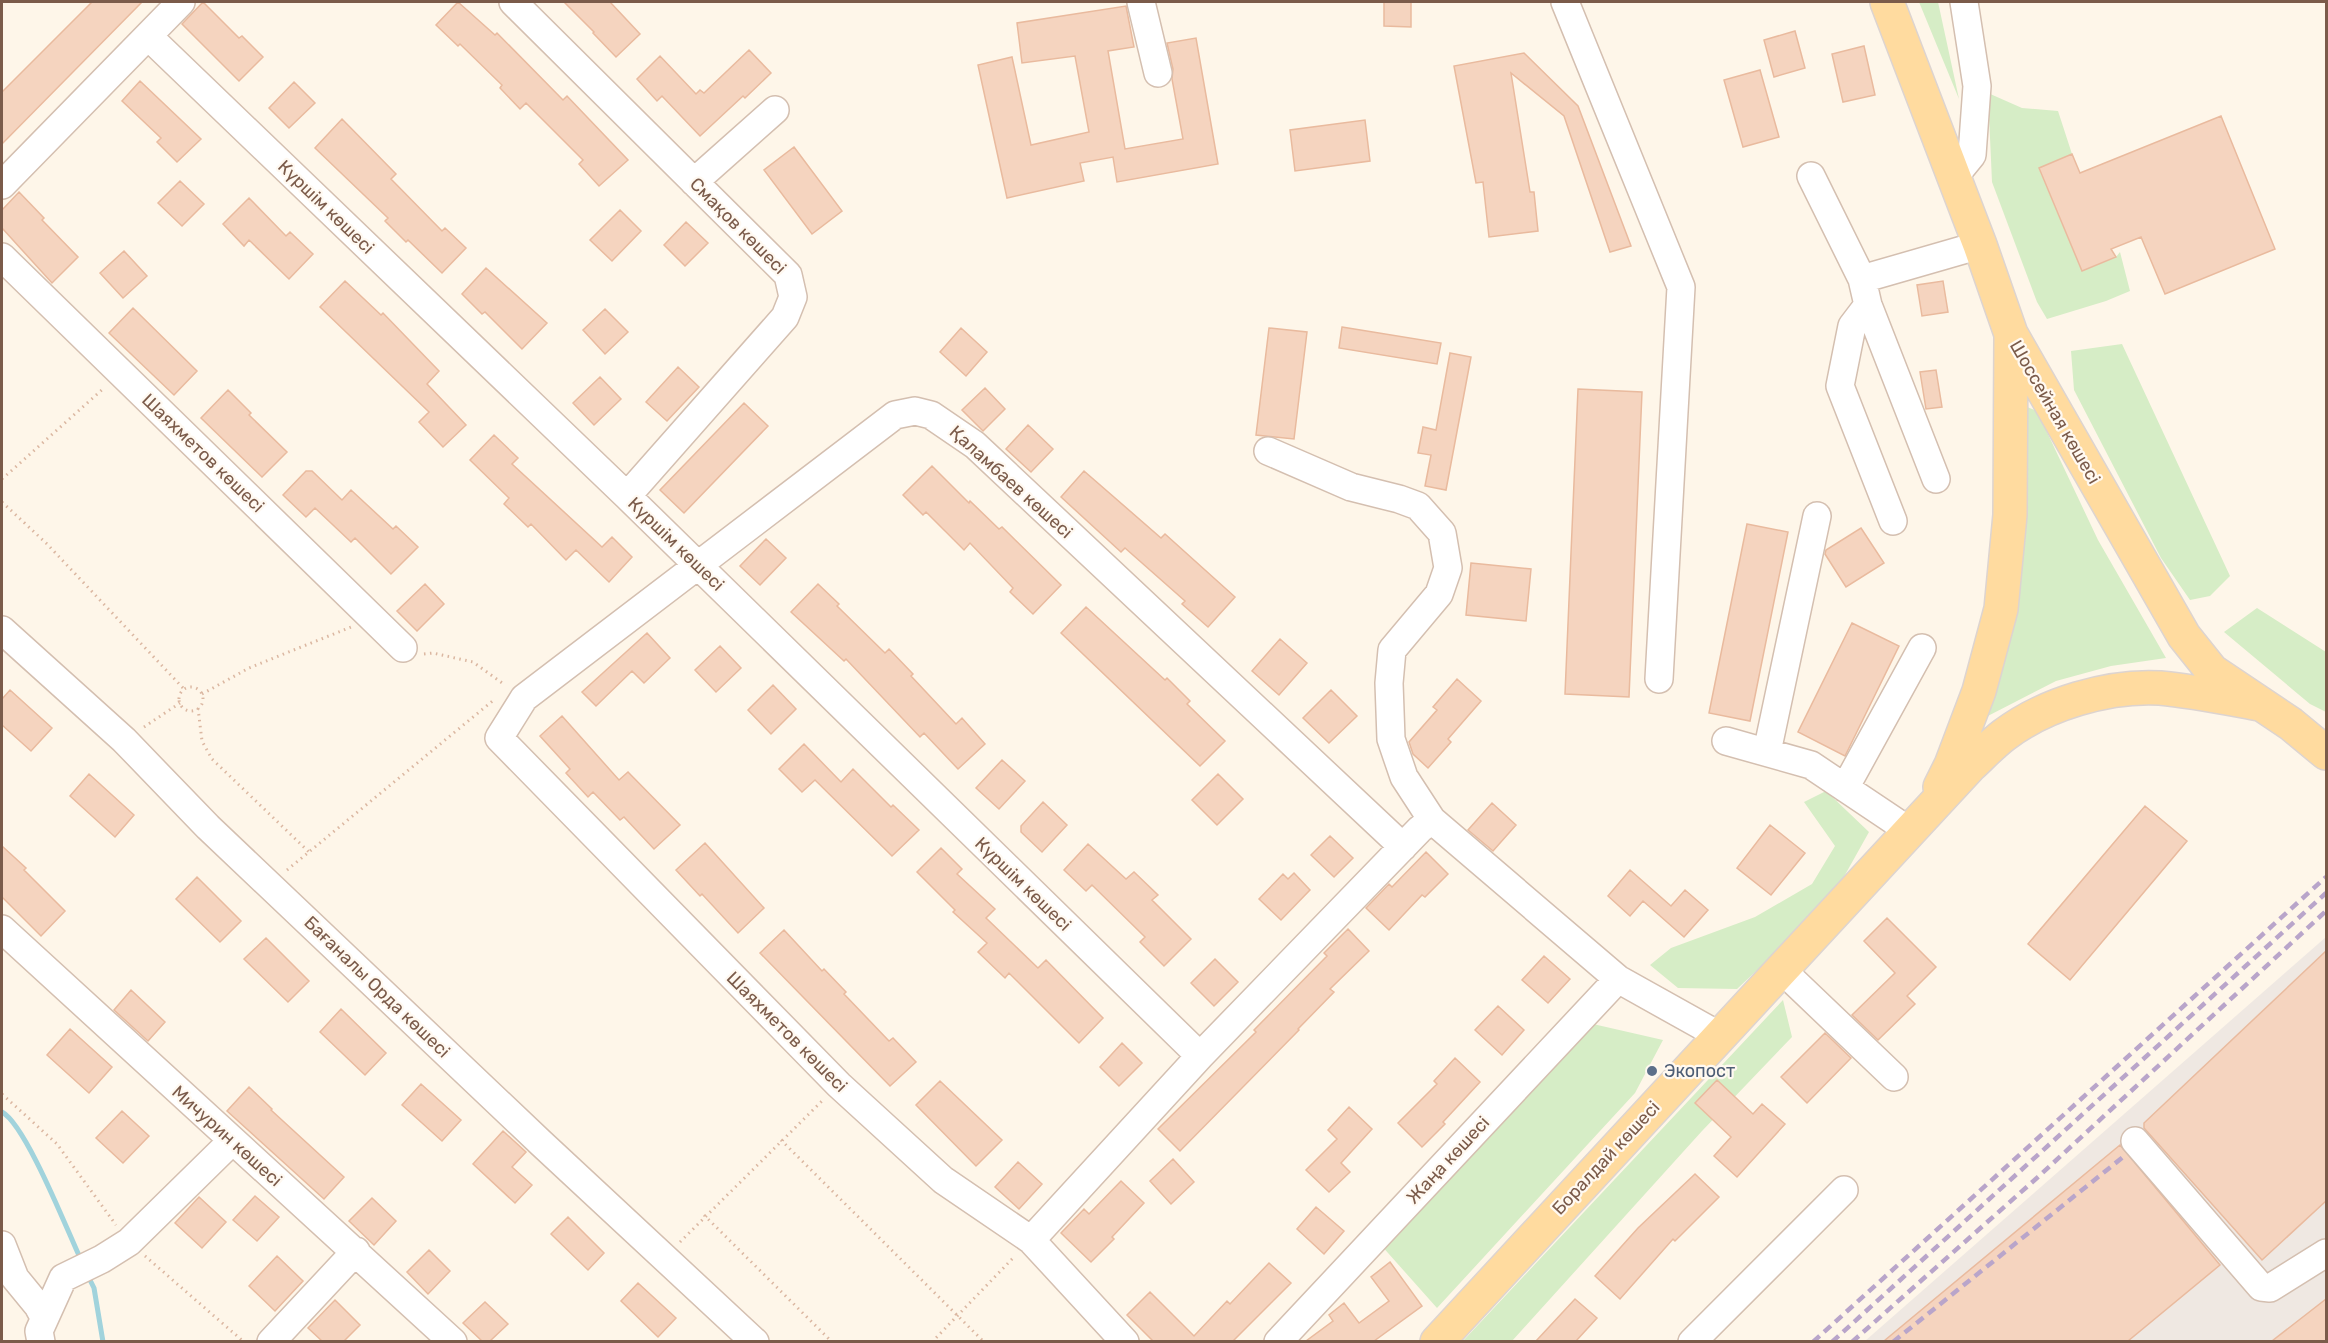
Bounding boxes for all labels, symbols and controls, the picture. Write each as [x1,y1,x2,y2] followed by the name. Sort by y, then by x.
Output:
[273,155,379,259] street label: Күршім көшесі
[685,173,791,279] street label: Смақов көшесі
[2005,336,2105,488] street label: Шоссейная көшесі
[137,389,269,517] street label: Шаяхметов көшесі
[945,421,1077,543] street label: Қаламбаев көшесі
[623,492,729,596] street label: Күршім көшесі
[970,832,1076,936] street label: Күршім көшесі
[300,912,454,1062] street label: Бағаналы Орда көшесі
[722,967,852,1097] street label: Шаяхметов көшесі
[1664,1060,1735,1082] place label: Экопост
[1645,1064,1659,1078] marker: Экопост
[167,1081,287,1191] street label: Мичурин көшесі
[1548,1097,1664,1219] street label: Боралдай көшесі
[1402,1112,1494,1208] street label: Жаңа көшесі

